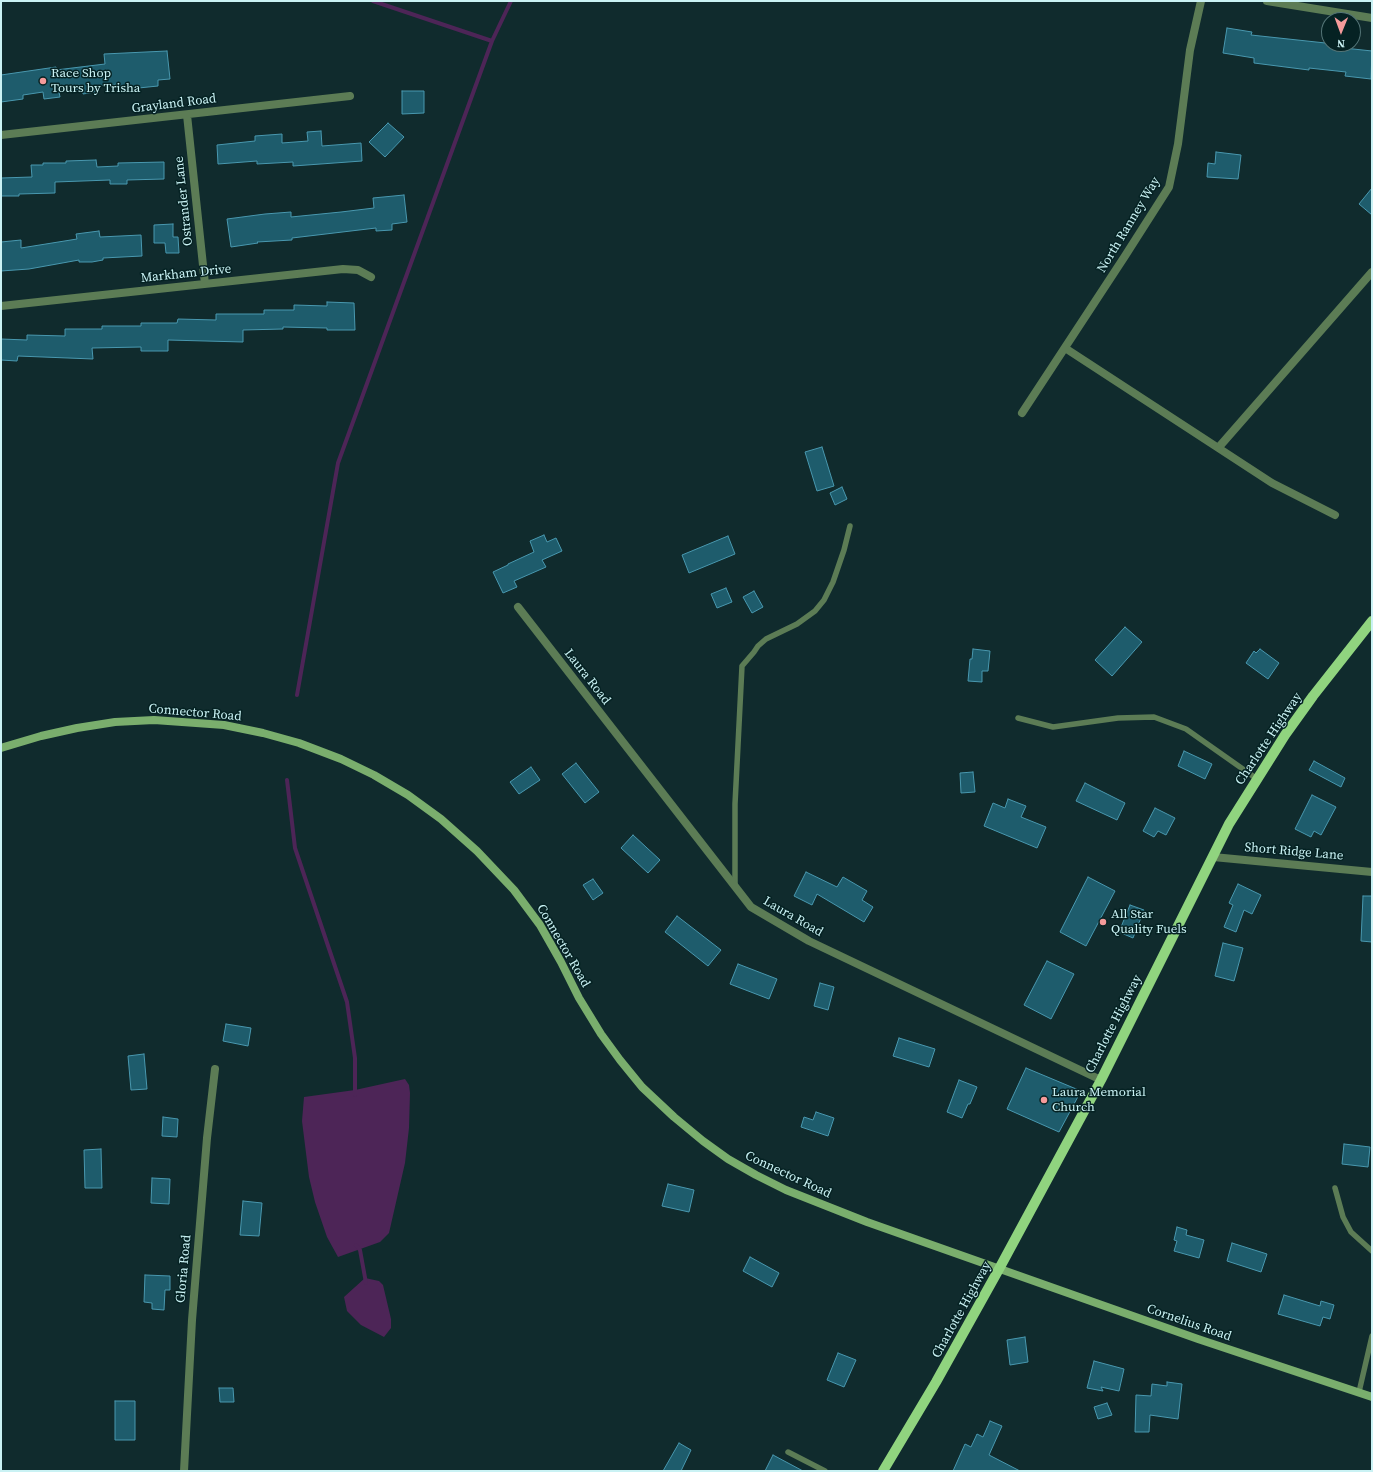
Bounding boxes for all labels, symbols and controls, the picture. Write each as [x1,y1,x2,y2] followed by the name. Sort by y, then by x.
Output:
[1321,12,1361,52] north arrow
[1337,36,1345,51] text: N
[51,66,140,97] place label: Race Shop Tours by Trisha
[38,76,48,86] marker: Race Shop Tours by Trisha
[131,91,217,117] street label: Grayland Road
[172,155,196,247] street label: Ostrander Lane
[1094,174,1164,276] street label: North Ranney Way
[140,261,232,287] street label: Markham Drive
[560,646,614,708] street label: Laura Road
[1232,690,1306,788] street label: Charlotte Highway
[148,701,242,725] street label: Connector Road
[1244,840,1344,864] street label: Short Ridge Lane
[760,894,826,940] street label: Laura Road
[533,902,593,990] street label: Connector Road
[1111,907,1187,938] place label: All Star Quality Fuels
[1098,917,1108,927] marker: All Star Quality Fuels
[1083,972,1145,1076] street label: Charlotte Highway
[1052,1085,1146,1116] place label: Laura Memorial Church
[1039,1095,1049,1105] marker: Laura Memorial Church
[742,1148,834,1202] street label: Connector Road
[173,1234,195,1304] street label: Gloria Road
[929,1259,995,1361] street label: Charlotte Highway
[1145,1301,1233,1345] street label: Cornelius Road

